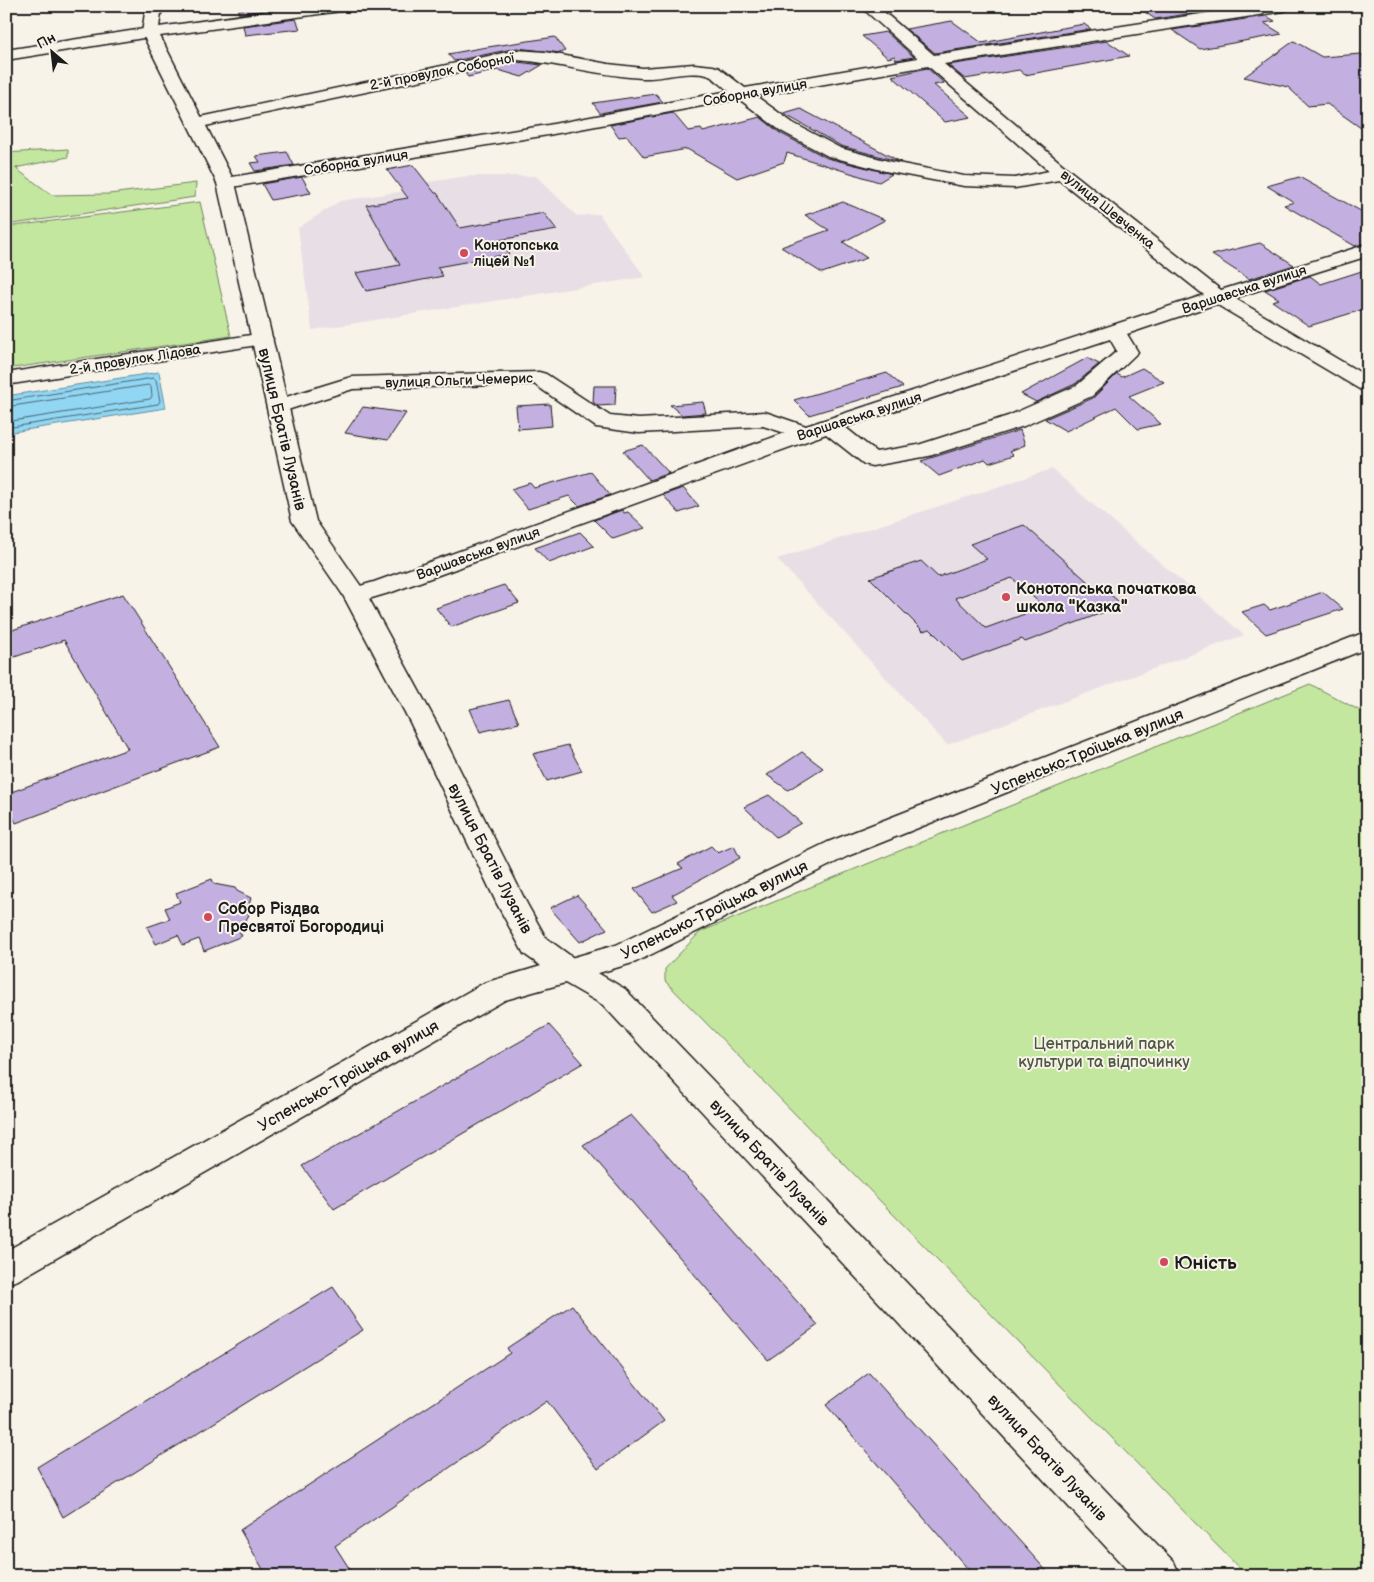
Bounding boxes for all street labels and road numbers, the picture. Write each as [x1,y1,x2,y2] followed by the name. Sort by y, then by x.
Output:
[368,49,517,94] street label: 2-й провулок Соборної
[702,75,809,110] street label: Соборна вулиця
[303,146,410,179] street label: Соборна вулиця
[1057,166,1159,253] street label: вулиця Шевченка
[1180,261,1309,318] street label: Варшавська вулиця
[68,341,203,378] street label: 2-й провулок Лідова
[254,346,310,513] street label: вулиця Братів Лузанів
[385,369,533,392] street label: вулиця Ольги Чемерис
[795,388,924,445] street label: Варшавська вулиця
[414,523,542,584] street label: Варшавська вулиця
[989,705,1187,800] street label: Успенсько-Троїцька вулиця
[443,780,536,938] street label: вулиця Братів Лузанів
[618,857,811,964] street label: Успенсько-Троїцька вулиця
[255,1017,443,1136] street label: Успенсько-Троїцька вулиця
[705,1096,833,1231] street label: вулиця Братів Лузанів
[983,1391,1111,1526] street label: вулиця Братів Лузанів

